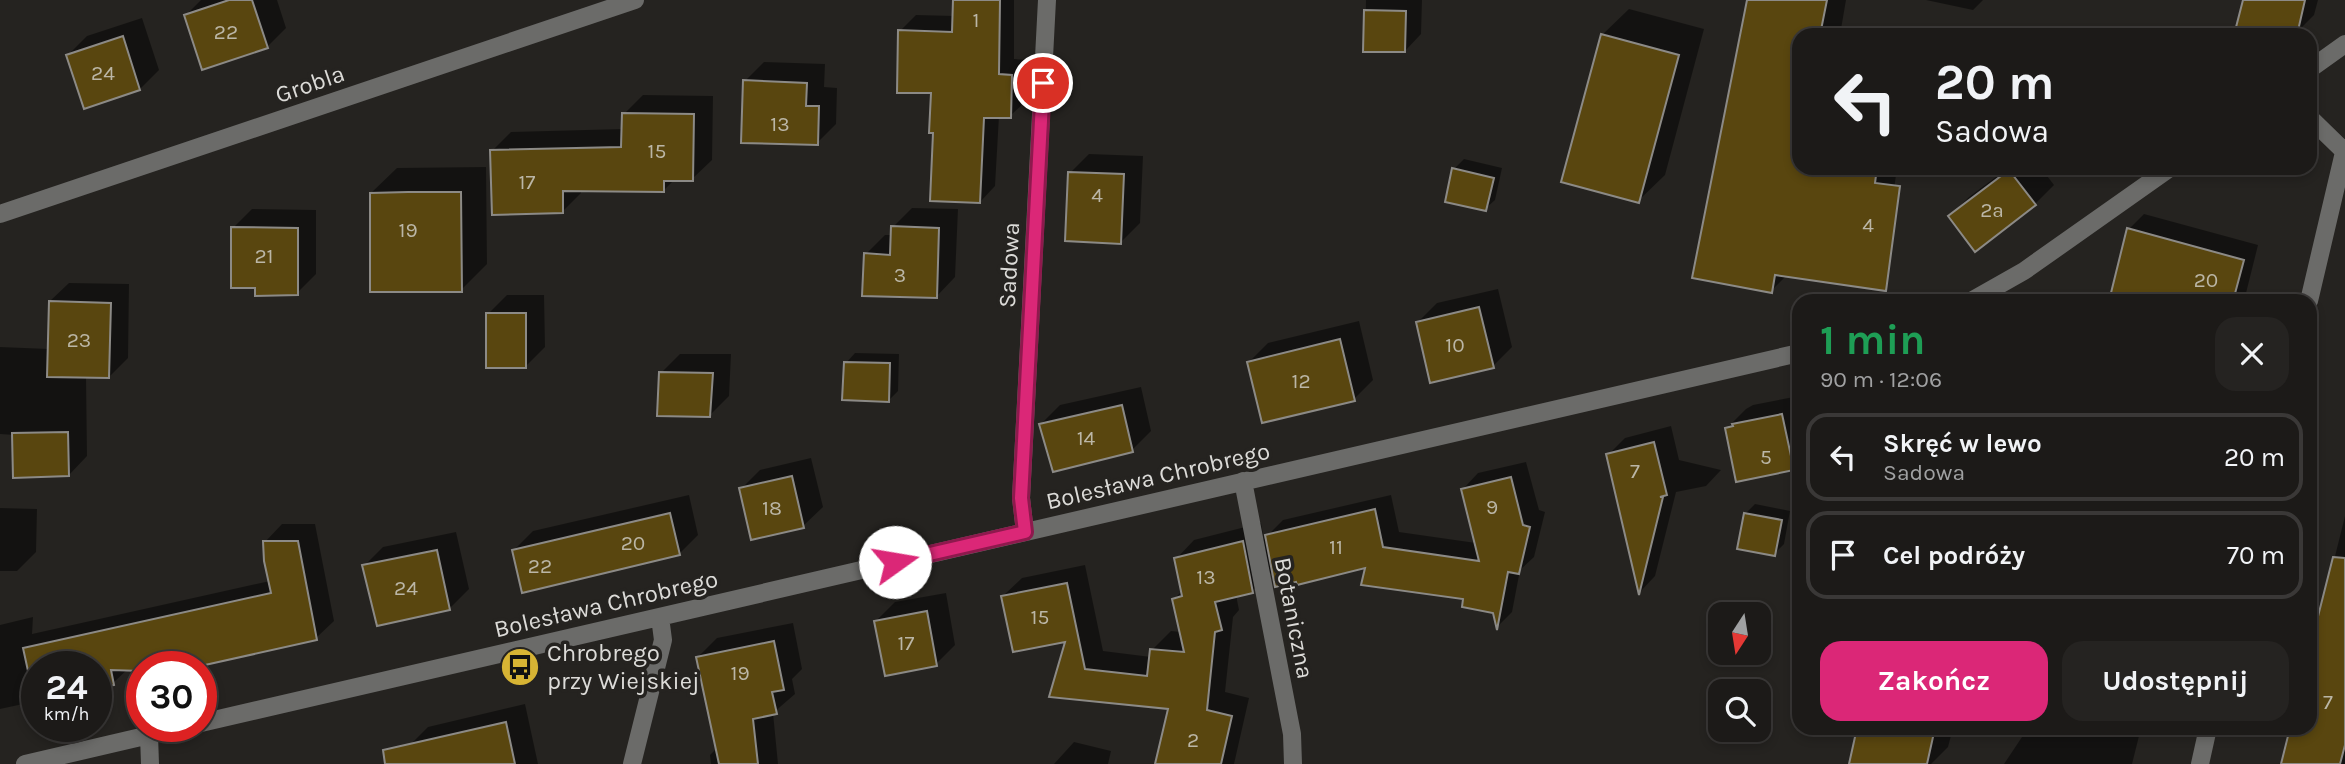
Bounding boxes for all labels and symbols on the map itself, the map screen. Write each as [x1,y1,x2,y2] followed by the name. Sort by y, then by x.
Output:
[973,8,979,32] house number: 1
[214,20,238,44] house number: 22
[1013,53,1073,113] pin
[272,59,348,109] street label: Grobla
[91,61,115,85] house number: 24
[770,112,790,136] house number: 13
[648,139,666,163] house number: 15
[519,170,536,194] house number: 17
[1091,183,1103,207] house number: 4
[1980,198,2004,222] house number: 2a
[1862,213,1874,237] house number: 4
[398,218,418,242] house number: 19
[993,221,1025,309] street label: Sadowa
[254,244,274,268] house number: 21
[894,263,906,287] house number: 3
[2194,268,2218,292] house number: 20
[67,328,91,352] house number: 23
[1445,333,1465,357] house number: 10
[1291,369,1311,393] house number: 12
[1077,426,1096,450] house number: 14
[1043,437,1273,515] street label: Bolesława Chrobrego
[1760,445,1772,469] house number: 5
[1630,459,1640,483] house number: 7
[1486,495,1498,519] house number: 9
[762,496,782,520] house number: 18
[858,525,932,599] position arrow
[621,531,645,555] house number: 20
[1329,535,1343,559] house number: 11
[528,554,552,578] house number: 22
[1268,555,1320,681] street label: Botaniczna
[491,565,721,643] street label: Bolesława Chrobrego
[1196,565,1216,589] house number: 13
[394,576,418,600] house number: 24
[1708,602,1771,665] north arrow
[1031,605,1049,629] house number: 15
[898,631,915,655] house number: 17
[547,639,700,695] place label: Chrobrego przy Wiejskiej
[499,646,541,688] bus stop icon: Chrobrego przy Wiejskiej
[126,651,217,742] speed limit sign: 30
[730,661,750,685] house number: 19
[2323,690,2333,714] house number: 7
[1187,728,1199,752] house number: 2

